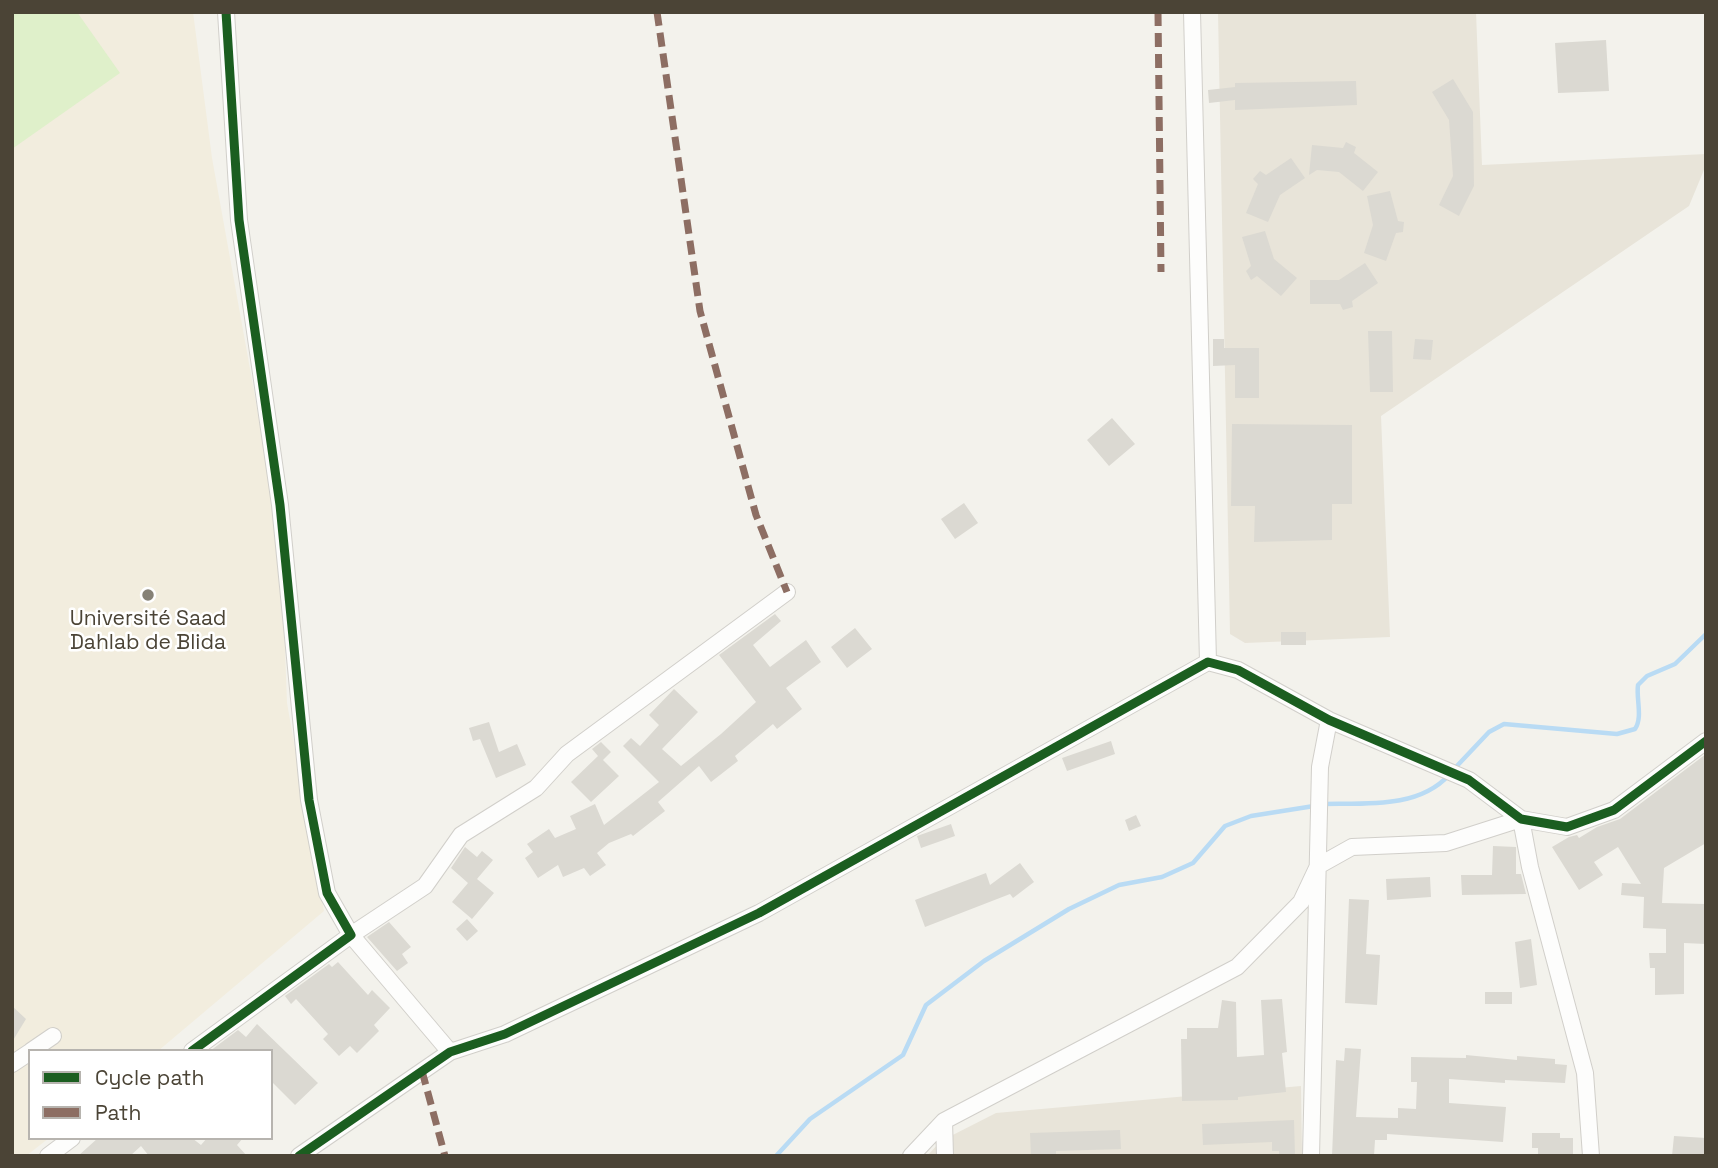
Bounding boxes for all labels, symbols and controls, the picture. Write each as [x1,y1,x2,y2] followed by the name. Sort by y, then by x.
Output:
[140,587,156,603] marker: Université Saad Dahlab de Blida
[70,606,226,656] place label: Université Saad Dahlab de Blida
[28,1049,273,1140] legend
[95,1064,204,1091] text: Cycle path
[95,1099,141,1126] text: Path

